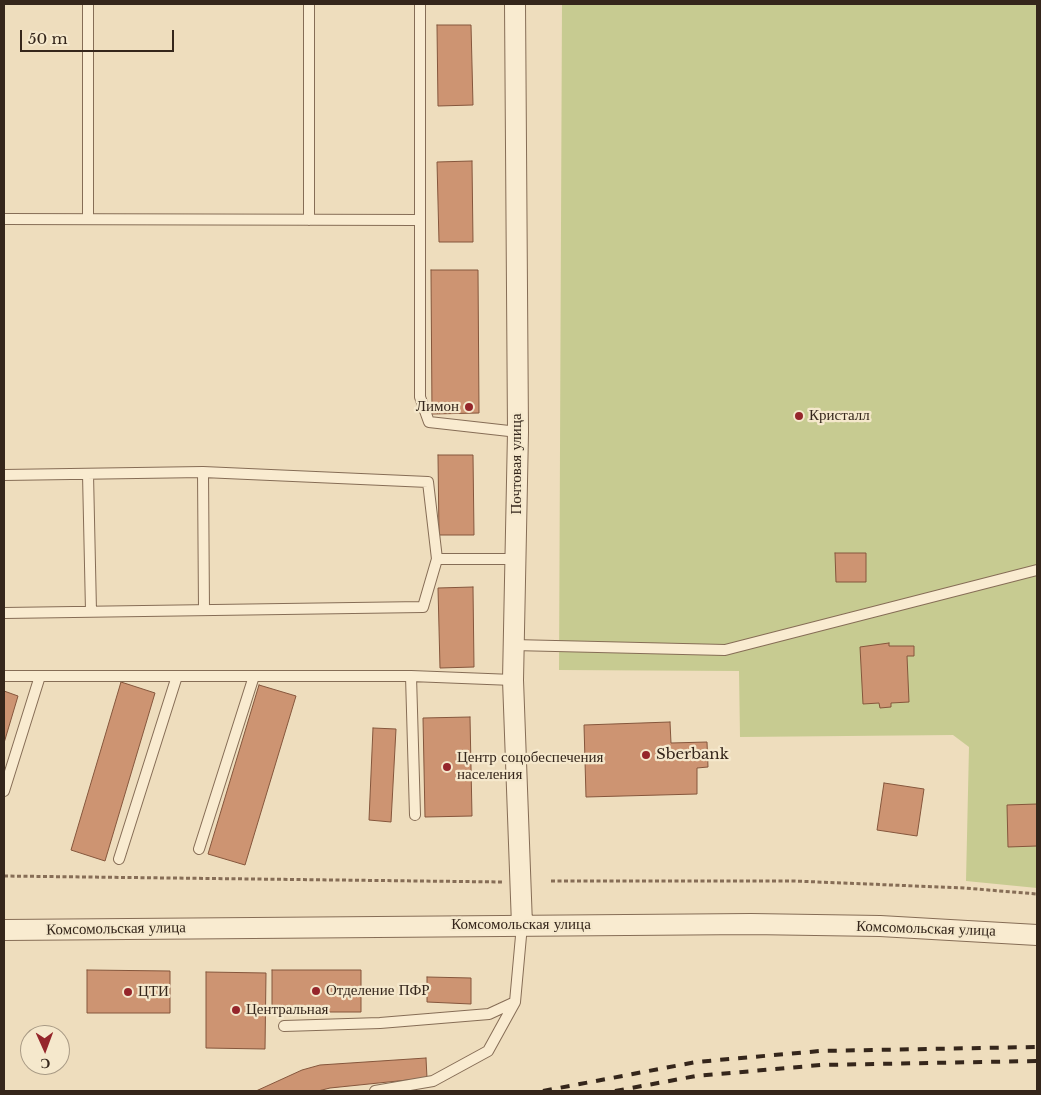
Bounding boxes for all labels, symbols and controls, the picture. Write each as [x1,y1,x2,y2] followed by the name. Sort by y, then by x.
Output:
[22,20,176,52] scale bar
[28,29,68,48] text: 50 m
[416,398,459,416] place label: Лимон
[463,401,475,413] marker: Лимон
[809,407,870,425] place label: Кристалл
[793,410,805,422] marker: Кристалл
[508,413,526,515] street label: Почтовая улица
[656,746,729,764] place label: Sberbank
[457,749,603,784] place label: Центр соцобеспечения населения
[640,749,652,761] marker: Sberbank
[441,761,453,773] marker: Центр соцобеспечения населения
[451,916,591,934] street label: Комсомольская улица
[856,918,996,940] street label: Комсомольская улица
[46,919,186,939] street label: Комсомольская улица
[326,982,430,1000] place label: Отделение ПФР
[138,983,169,1001] place label: ЦТИ
[310,985,322,997] marker: Отделение ПФР
[122,986,134,998] marker: ЦТИ
[246,1001,328,1019] place label: Центральная
[230,1004,242,1016] marker: Центральная
[20,1025,70,1075] north arrow
[40,1055,51,1073] text: С

